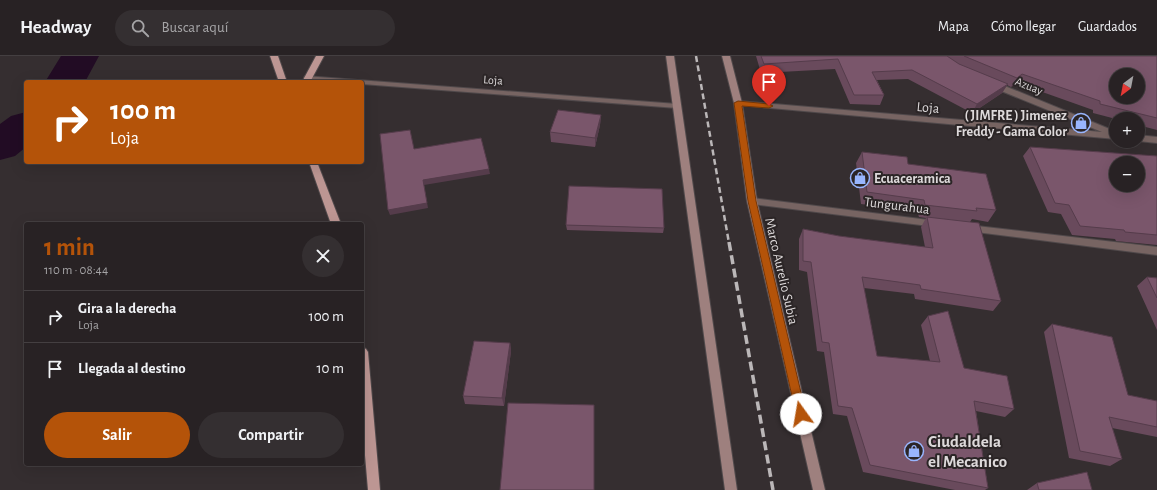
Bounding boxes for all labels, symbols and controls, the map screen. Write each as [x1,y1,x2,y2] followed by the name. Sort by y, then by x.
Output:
[115,10,395,46] search box
[129,17,151,39] icon: search
[20,18,91,37] text: Headway
[161,20,228,35] text: Buscar aquí
[938,20,969,34] text: Mapa
[991,20,1056,34] text: Cómo llegar
[1078,20,1137,34] text: Guardados
[752,65,786,106] pin
[1109,68,1145,104] north arrow
[1109,68,1145,192] map controls
[758,71,780,93] icon: arrive
[483,73,504,88] street label: Loja
[1013,75,1044,98] street label: Azuay
[44,96,96,148] icon: right
[110,97,176,125] text: 100 m
[916,100,940,116] street label: Loja
[956,109,1067,139] place label: ( JIMFRE ) Jimenez Freddy - Gama Color
[1070,112,1092,134] shop icon: ( JIMFRE ) Jimenez Freddy - Gama Color
[1109,112,1145,148] button: +
[110,130,139,148] text: Loja
[1109,156,1145,192] button: −
[849,167,871,189] shop icon: Ecuaceramica
[874,172,951,186] place label: Ecuaceramica
[863,195,931,217] street label: Tungurahua
[762,217,800,326] street label: Marco Aurelio Subia
[302,235,344,277] button: close
[44,236,95,260] text: 1 min
[44,264,108,277] text: 110 m · 08:44
[78,301,177,316] text: Gira a la derecha
[44,306,66,328] icon: right
[309,309,344,324] text: 100 m
[78,319,99,332] text: Loja
[44,358,66,380] icon: arrive
[78,361,186,376] text: Llegada al destino
[316,361,344,376] text: 10 m
[780,393,822,435] position arrow
[44,412,190,458] button: Salir
[198,412,344,458] button: Compartir
[928,433,1007,470] place label: Ciudaldela el Mecanico
[903,440,925,462] shop icon: Ciudaldela el Mecanico

